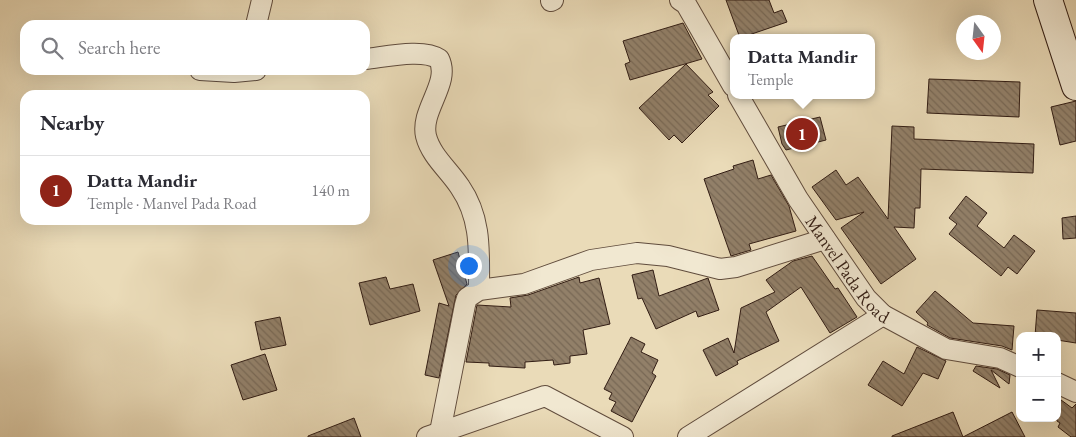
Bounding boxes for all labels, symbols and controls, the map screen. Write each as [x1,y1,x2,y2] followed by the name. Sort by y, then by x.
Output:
[956,15,1001,60] north arrow
[20,20,370,75] search box
[38,34,66,62] icon: search
[730,34,875,99] popup
[78,35,160,60] text: Search here
[747,44,858,69] text: Datta Mandir
[747,69,793,90] text: Temple
[40,109,104,136] text: Nearby
[786,115,818,153] pin: 1
[87,168,197,193] text: Datta Mandir
[52,180,60,201] text: 1
[311,180,350,201] text: 140 m
[87,193,256,214] text: Temple · Manvel Pada Road
[801,210,894,328] street label: Manvel Pada Road
[456,253,482,279] your location
[1016,332,1061,422] map controls
[1016,332,1061,377] button: +
[1016,377,1061,422] button: −

